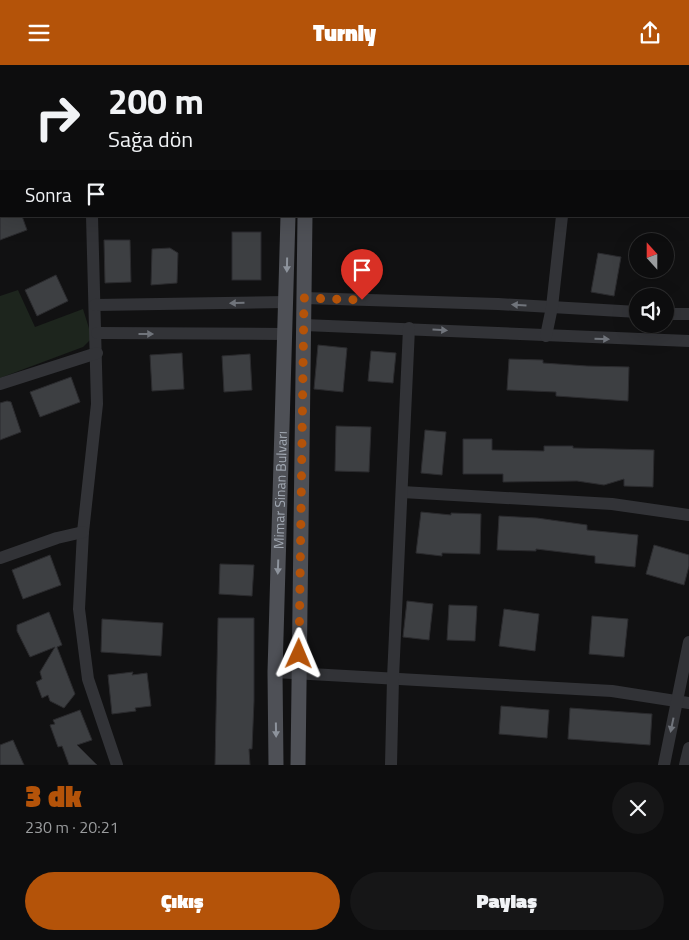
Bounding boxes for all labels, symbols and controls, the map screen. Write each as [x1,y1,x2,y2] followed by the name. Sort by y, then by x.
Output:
[313,16,376,50] text: Turnly
[25,19,53,47] icon: menu
[636,19,664,47] icon: share
[108,74,204,128] text: 200 m
[25,85,90,150] icon: right
[108,122,193,156] text: Sağa dön
[25,180,72,209] text: Sonra
[82,180,110,208] icon: arrive
[629,233,674,277] north arrow
[629,233,674,333] map controls
[341,249,383,300] pin
[348,256,376,284] icon: arrive
[283,257,291,273] one-way arrow
[629,288,674,333] button: sound
[229,299,245,307] one-way arrow
[511,300,527,308] one-way arrow
[432,327,448,335] one-way arrow
[138,330,154,338] one-way arrow
[594,335,610,343] one-way arrow
[268,431,292,549] street label: Mimar Sinan Bulvarı
[274,560,282,576] one-way arrow
[272,627,324,679] position arrow
[668,717,676,732] one-way arrow
[272,722,280,738] one-way arrow
[25,773,82,819] text: 3 dk
[612,782,664,834] button: close
[25,815,119,839] text: 230 m · 20:21
[25,872,340,930] button: Çıkış
[350,872,664,930] button: Paylaş

